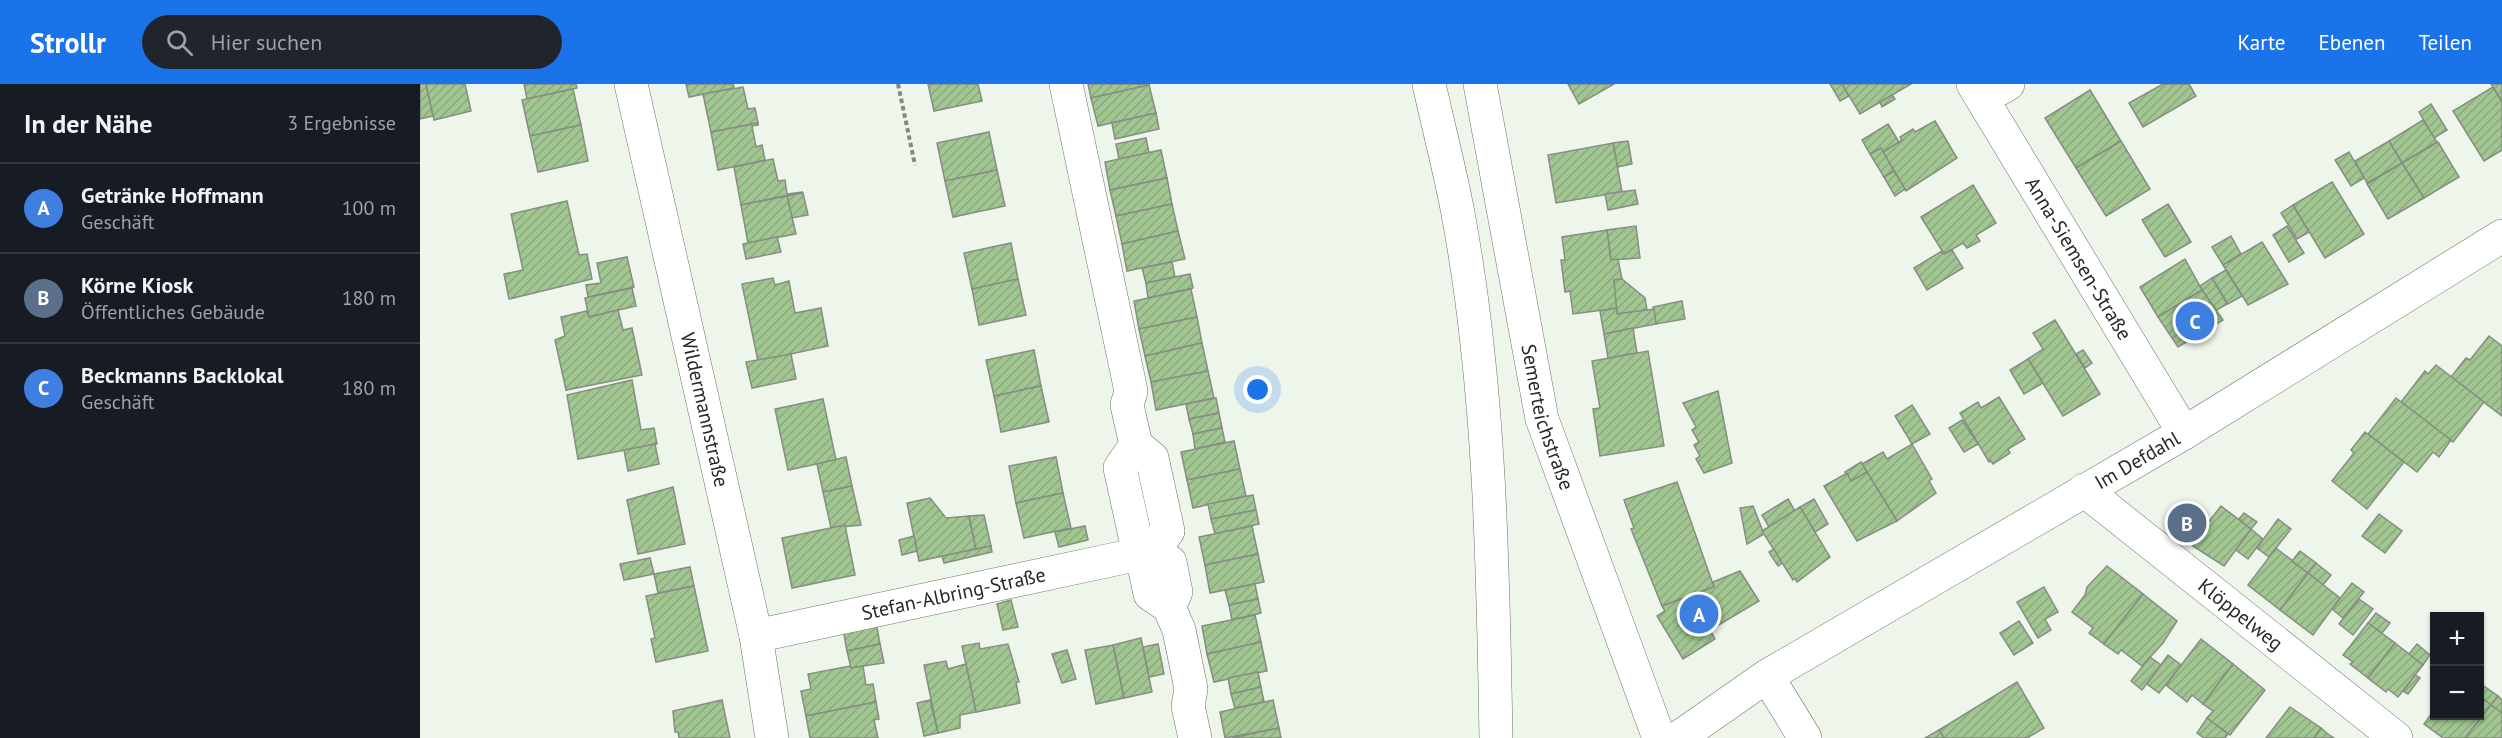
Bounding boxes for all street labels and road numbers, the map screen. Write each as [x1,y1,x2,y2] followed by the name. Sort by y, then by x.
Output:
[2019,172,2138,345] street label: Anna-Siemsen-Straße
[675,330,735,489] street label: Wildermannstraße
[1515,342,1580,494] street label: Semerteichstraße
[2090,425,2185,495] street label: Im Defdahl
[859,561,1048,626] street label: Stefan-Albring-Straße
[2193,573,2288,656] street label: Klöppelweg

